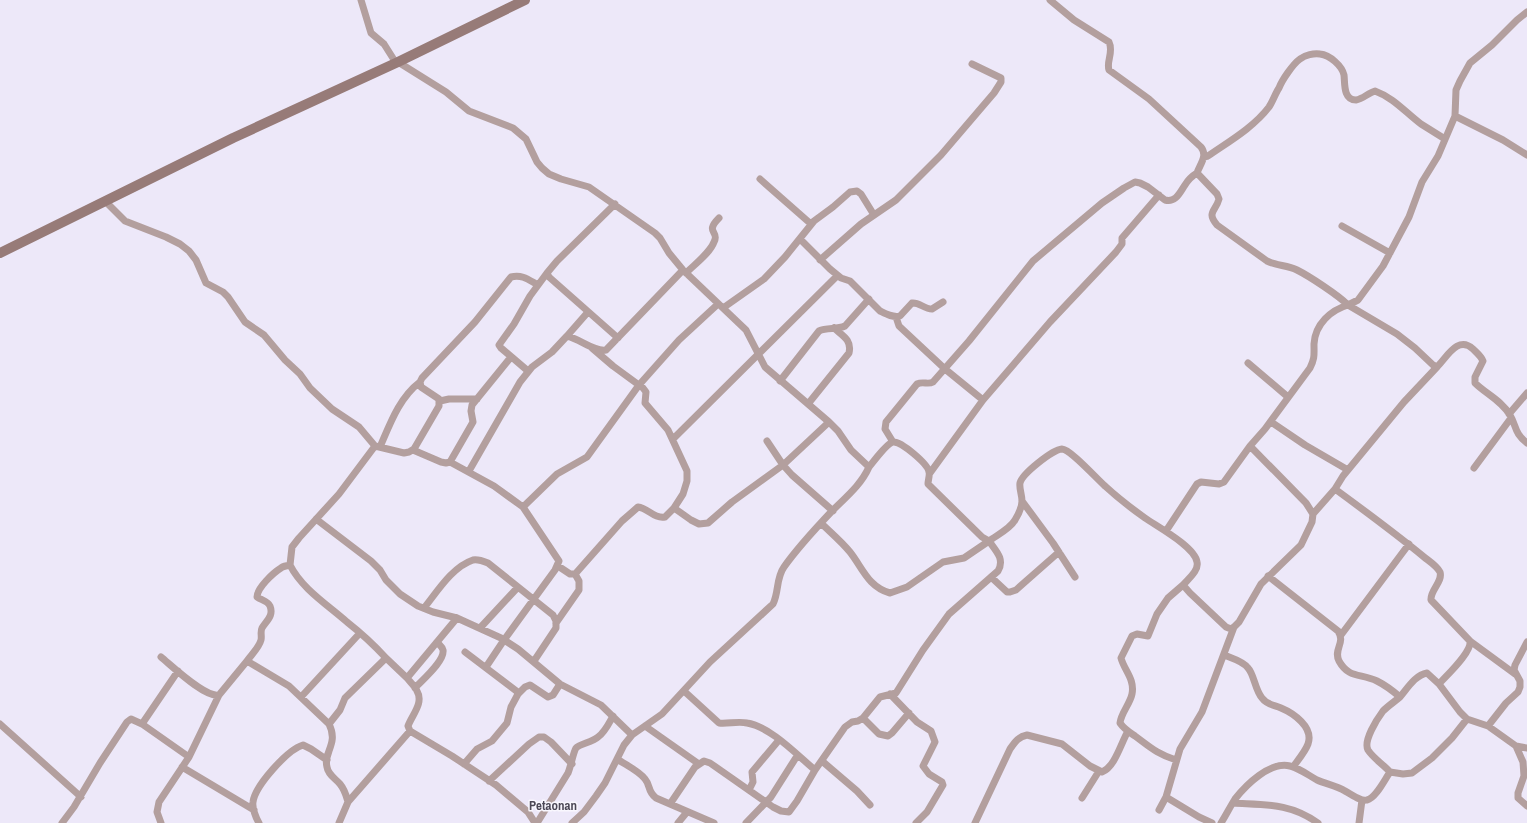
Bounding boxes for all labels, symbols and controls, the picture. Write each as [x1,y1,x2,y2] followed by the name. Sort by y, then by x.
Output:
[529,797,577,814] district label: Petaonan

